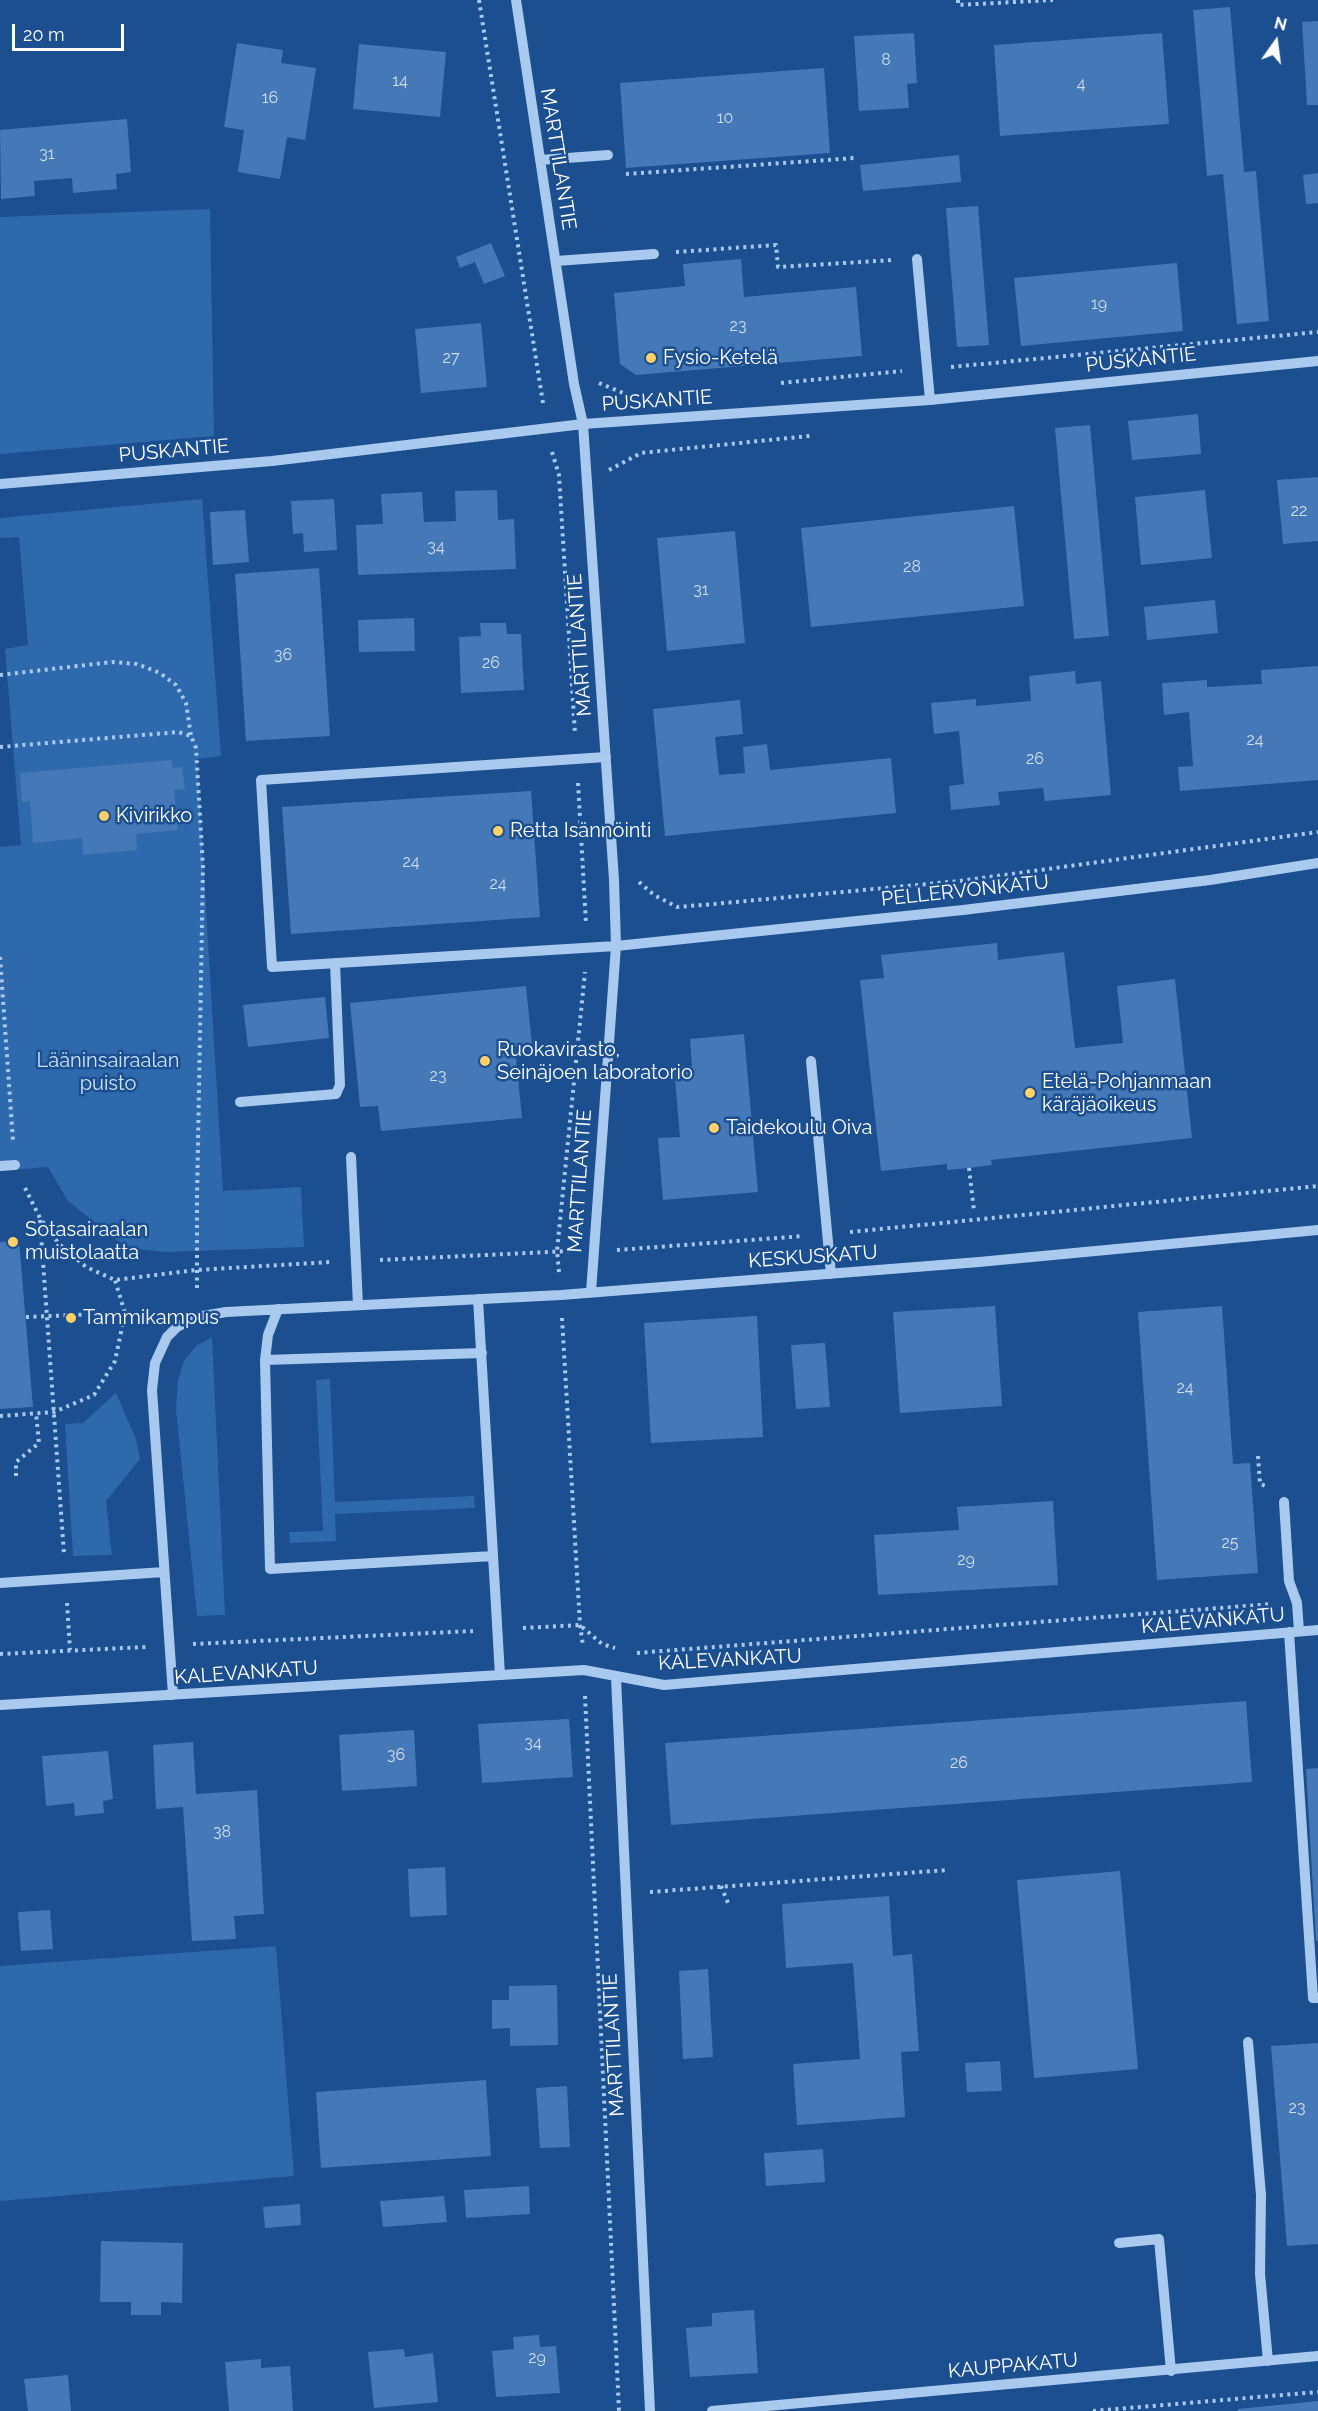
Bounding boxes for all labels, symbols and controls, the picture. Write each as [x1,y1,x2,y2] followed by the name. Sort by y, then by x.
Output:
[15,12,128,50] scale bar
[1246,12,1306,72] north arrow
[1272,13,1289,35] text: N
[23,24,65,45] text: 20 m
[881,50,891,70] house number: 8
[392,71,408,91] house number: 14
[1077,74,1085,94] house number: 4
[535,86,581,232] street label: MARTTILANTIE
[262,88,278,108] house number: 16
[717,108,733,128] house number: 10
[39,144,55,164] house number: 31
[1091,294,1107,314] house number: 19
[730,316,746,336] house number: 23
[1085,342,1197,378] street label: PUSKANTIE
[663,346,778,370] place label: Fysio-Ketelä
[443,348,459,368] house number: 27
[644,351,658,365] marker: Fysio-Ketelä
[601,385,713,417] street label: PUSKANTIE
[118,434,230,468] street label: PUSKANTIE
[1291,501,1307,521] house number: 22
[427,537,445,557] house number: 34
[903,557,921,577] house number: 28
[563,573,597,717] street label: MARTTILANTIE
[693,580,709,600] house number: 31
[274,645,292,665] house number: 36
[482,653,500,673] house number: 26
[1246,730,1264,750] house number: 24
[1026,749,1044,769] house number: 26
[116,804,192,828] place label: Kivirikko
[97,809,111,823] marker: Kivirikko
[510,819,651,843] place label: Retta Isännöinti
[491,824,505,838] marker: Retta Isännöinti
[402,852,420,872] house number: 24
[880,870,1050,912] street label: PELLERVONKATU
[489,874,507,894] house number: 24
[497,1038,693,1085] place label: Ruokavirasto, Seinäjoen laboratorio
[37,1049,179,1096] park label: Lääninsairaalan puisto
[478,1054,492,1068] marker: Ruokavirasto, Seinäjoen laboratorio
[430,1066,446,1086] house number: 23
[1042,1070,1212,1117] place label: Etelä-Pohjanmaan käräjäoikeus
[1023,1086,1037,1100] marker: Etelä-Pohjanmaan käräjäoikeus
[563,1109,597,1253] street label: MARTTILANTIE
[726,1116,872,1140] place label: Taidekoulu Oiva
[707,1121,721,1135] marker: Taidekoulu Oiva
[25,1218,148,1265] place label: Sotasairaalan muistolaatta
[6,1235,20,1249] marker: Sotasairaalan muistolaatta
[748,1241,878,1273] street label: KESKUSKATU
[83,1306,219,1330] place label: Tammikampus
[64,1311,78,1325] marker: Tammikampus
[1176,1378,1194,1398] house number: 24
[1221,1533,1239,1553] house number: 25
[957,1550,975,1570] house number: 29
[1140,1603,1286,1639] street label: KALEVANKATU
[658,1644,802,1676] street label: KALEVANKATU
[173,1656,319,1690] street label: KALEVANKATU
[524,1733,542,1753] house number: 34
[387,1745,405,1765] house number: 36
[950,1753,968,1773] house number: 26
[213,1822,231,1842] house number: 38
[598,1973,630,2117] street label: MARTTILANTIE
[1289,2098,1305,2118] house number: 23
[528,2348,546,2368] house number: 29
[947,2348,1079,2384] street label: KAUPPAKATU

